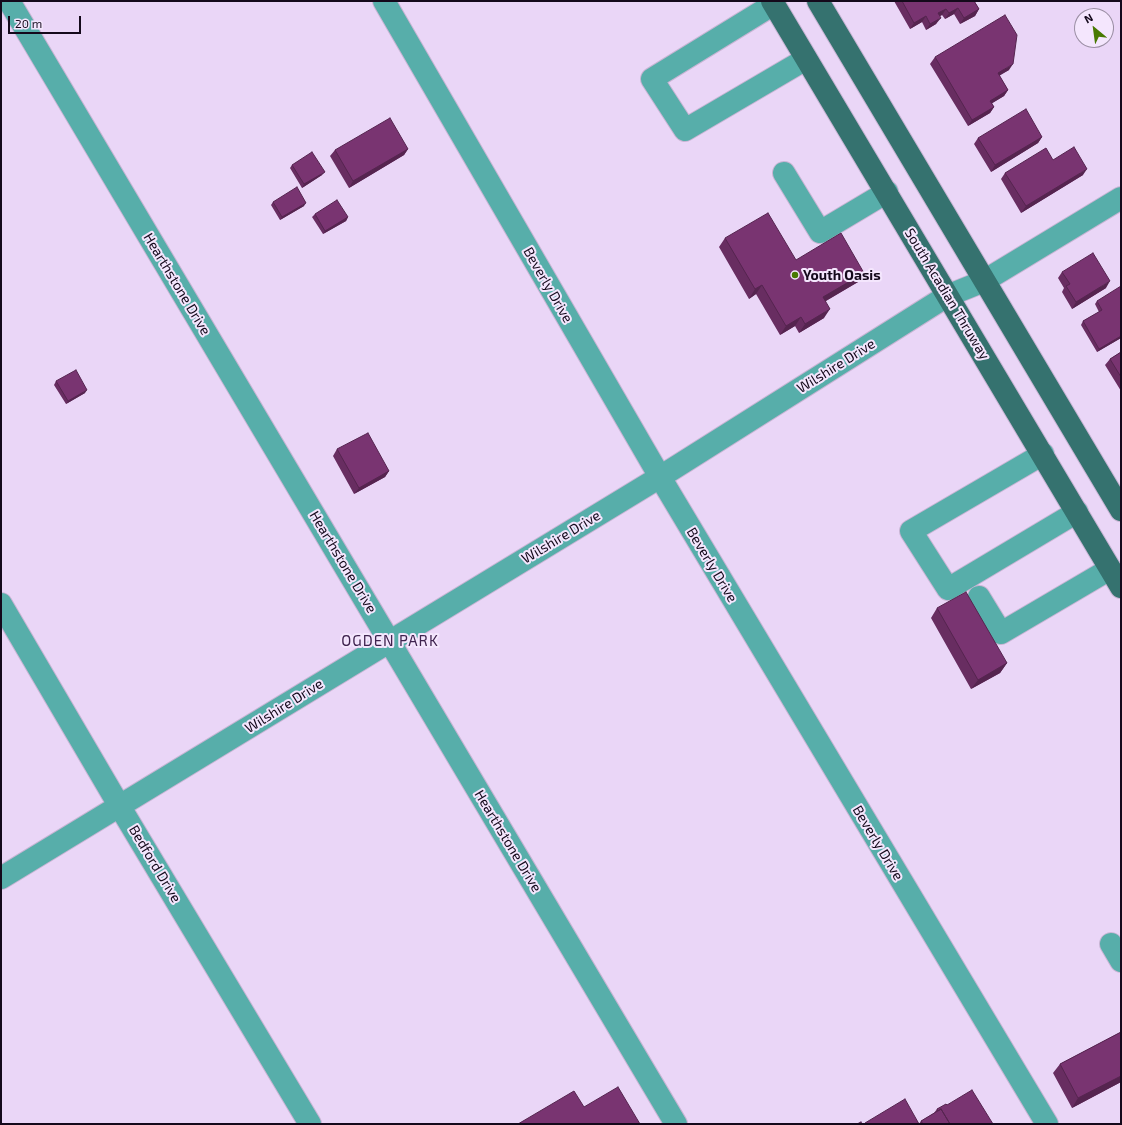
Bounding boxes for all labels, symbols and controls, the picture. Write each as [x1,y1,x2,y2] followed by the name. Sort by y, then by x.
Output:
[10,8,83,34] scale bar
[1074,8,1114,48] north arrow
[1082,10,1095,26] text: N
[15,16,42,30] text: 20 m
[901,225,993,363] street label: South Acadian Thruway
[140,230,214,338] street label: Hearthstone Drive
[520,244,576,326] street label: Beverly Drive
[803,267,881,283] place label: Youth Oasis
[790,270,800,280] marker: Youth Oasis
[794,335,878,397] street label: Wilshire Drive
[519,507,603,567] street label: Wilshire Drive
[306,508,380,616] street label: Hearthstone Drive
[683,525,741,605] street label: Beverly Drive
[341,632,439,650] district label: OGDEN PARK
[242,675,326,737] street label: Wilshire Drive
[471,787,545,895] street label: Hearthstone Drive
[849,803,907,883] street label: Beverly Drive
[125,822,185,906] street label: Bedford Drive

